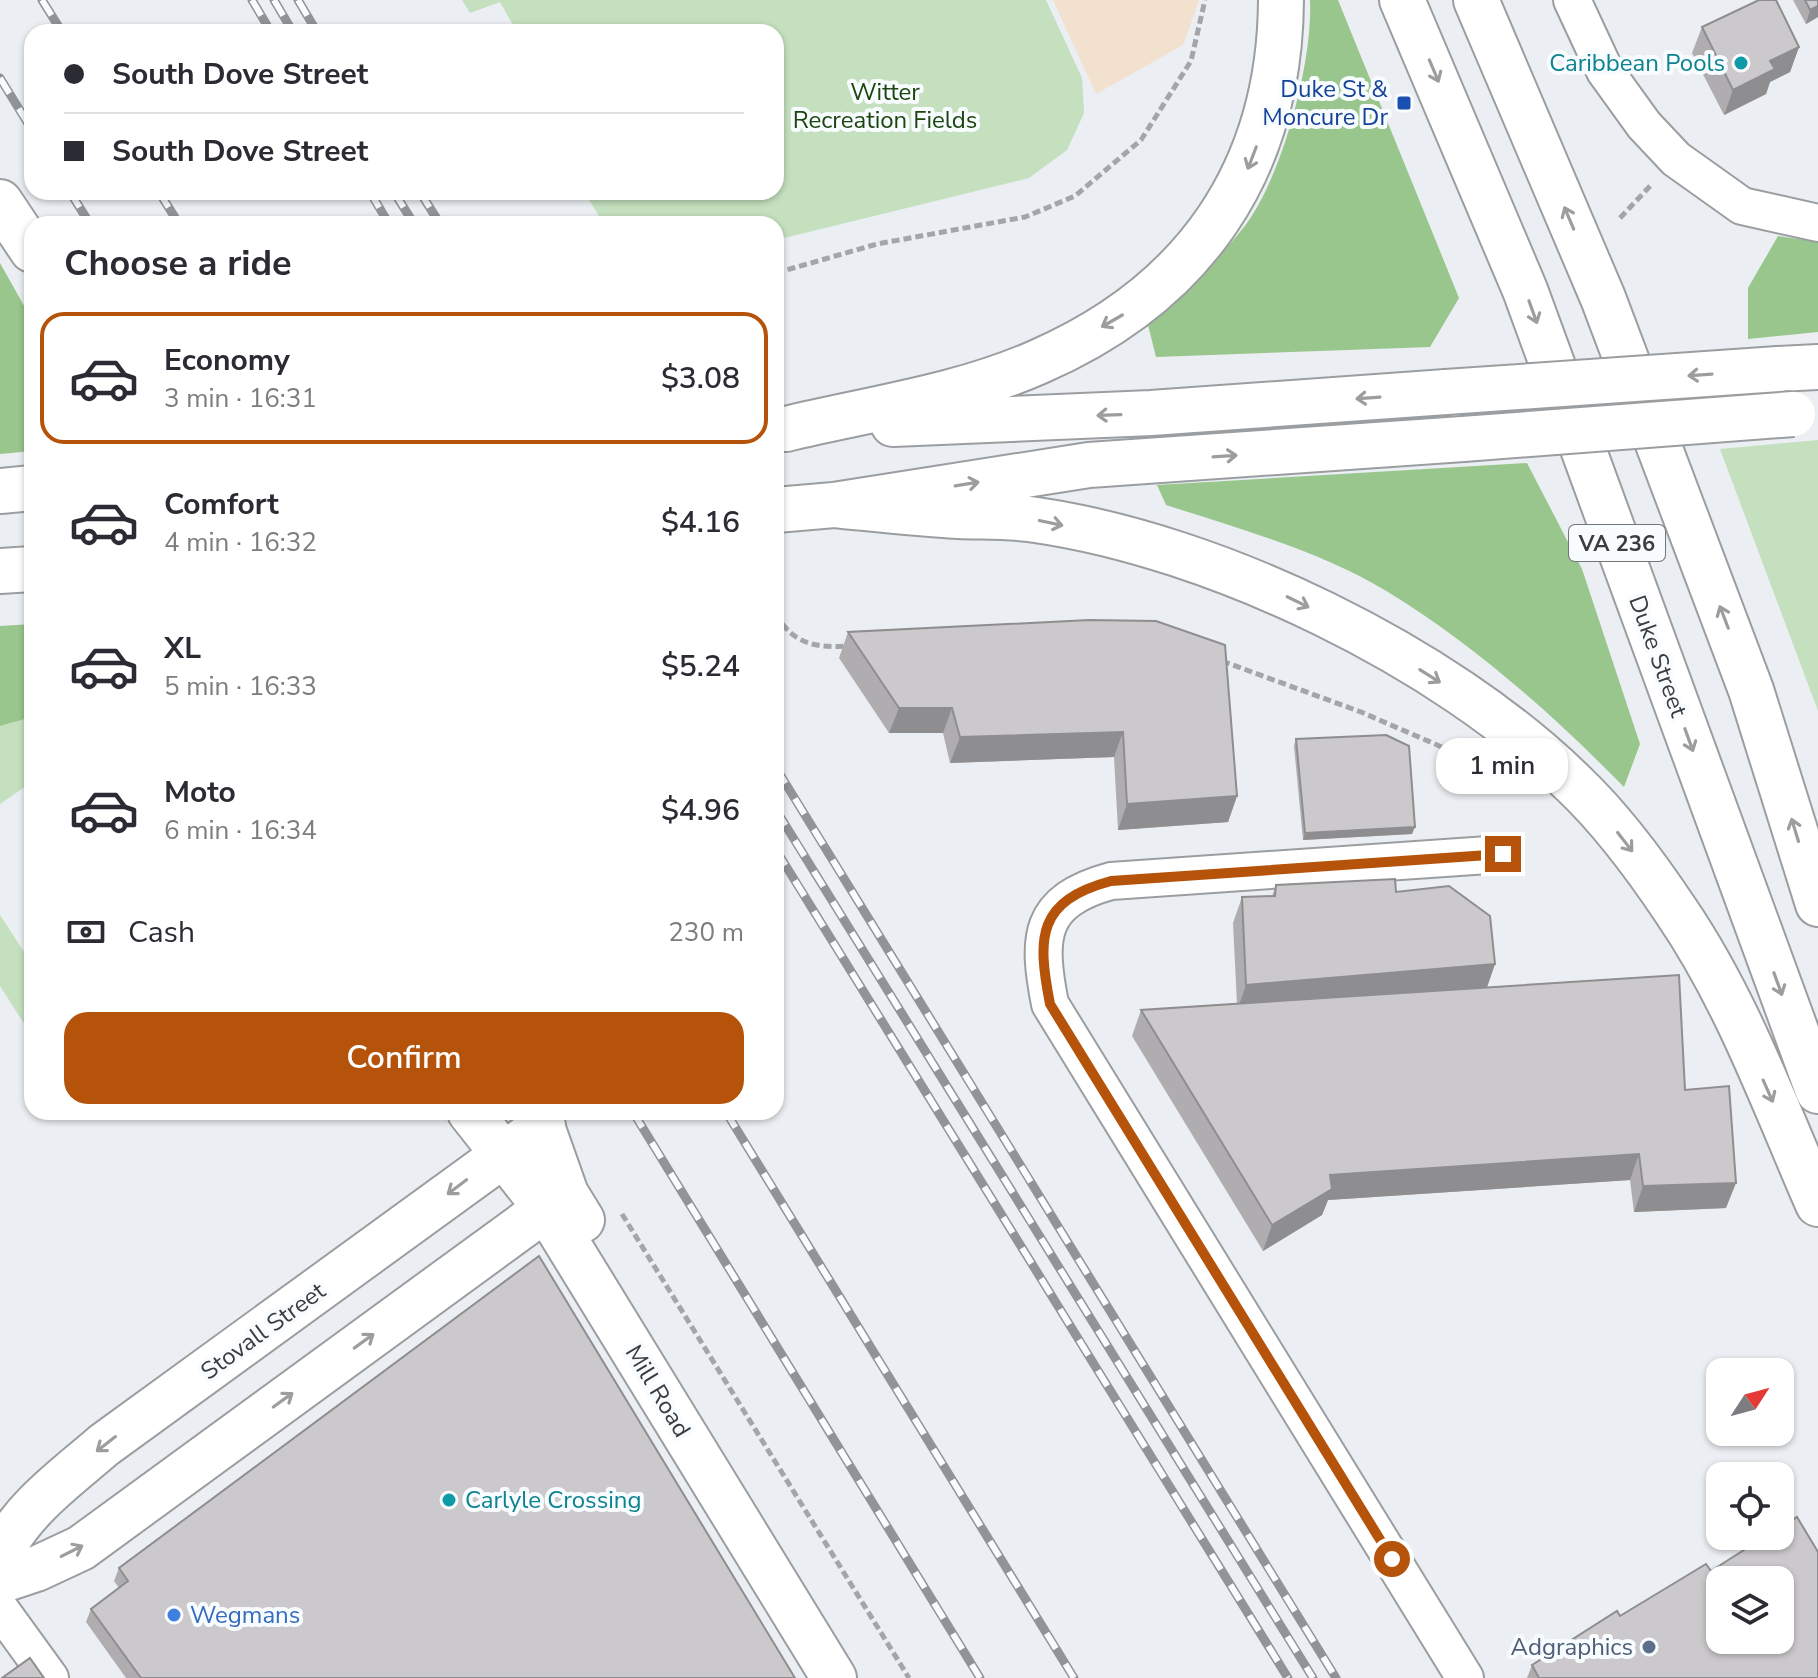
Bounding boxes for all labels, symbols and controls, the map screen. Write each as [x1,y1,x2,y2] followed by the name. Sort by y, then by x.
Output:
[1549,47,1725,79] place label: Caribbean Pools
[112,54,368,95] text: South Dove Street
[1732,54,1750,72] marker: Caribbean Pools
[1428,58,1443,83] one-way arrow
[1262,73,1388,133] place label: Duke St & Moncure Dr
[793,76,977,136] park label: Witter Recreation Fields
[1395,94,1413,112] marker: Duke St & Moncure Dr
[112,131,368,172] text: South Dove Street
[1244,145,1258,170] one-way arrow
[1561,206,1576,231] one-way arrow
[64,239,292,288] text: Choose a ride
[1527,299,1541,323] one-way arrow
[1101,313,1124,329] one-way arrow
[164,340,290,381] text: Economy
[68,342,140,414] icon: car
[661,358,740,399] text: $3.08
[1687,368,1714,383] one-way arrow
[164,381,317,416] text: 3 min · 16:31
[1355,391,1382,406] one-way arrow
[1096,408,1123,423] one-way arrow
[1211,448,1238,463] one-way arrow
[953,476,979,491] one-way arrow
[164,484,279,525] text: Comfort
[68,486,140,558] icon: car
[661,502,740,543] text: $4.16
[1038,516,1064,531] one-way arrow
[164,525,317,560] text: 4 min · 16:32
[1569,525,1665,561] road number: VA 236
[1621,591,1695,722] street label: Duke Street
[1286,595,1310,610] one-way arrow
[1716,605,1730,630] one-way arrow
[164,628,201,669] text: XL
[68,630,140,702] icon: car
[661,646,740,687] text: $5.24
[1418,668,1441,684] one-way arrow
[164,669,317,704] text: 5 min · 16:33
[1683,727,1697,752] one-way arrow
[1437,738,1569,794] callout: 1 min
[1469,748,1535,783] text: 1 min
[164,772,236,813] text: Moto
[68,774,140,846] icon: car
[661,790,740,831] text: $4.96
[164,813,317,848] text: 6 min · 16:34
[1787,817,1802,843] one-way arrow
[1617,831,1634,852] one-way arrow
[1485,836,1521,872] route end
[64,910,108,954] icon: cash
[128,912,195,953] text: Cash
[668,915,744,950] text: 230 m
[1772,971,1786,996] one-way arrow
[64,1012,744,1104] button: Confirm
[1761,1079,1776,1103] one-way arrow
[446,1178,468,1195] one-way arrow
[194,1275,332,1387] street label: Stovall Street
[352,1333,374,1350] one-way arrow
[618,1339,698,1443] street label: Mill Road
[1706,1358,1794,1446] north arrow
[1706,1358,1794,1654] map controls
[272,1392,293,1409] one-way arrow
[96,1435,117,1452] one-way arrow
[1706,1462,1794,1550] button: locate
[465,1484,641,1516] place label: Carlyle Crossing
[440,1491,458,1509] marker: Carlyle Crossing
[1374,1541,1410,1577] route start
[60,1543,84,1559] one-way arrow
[1706,1566,1794,1654] button: layers
[190,1599,300,1631] place label: Wegmans
[165,1606,183,1624] marker: Wegmans
[1511,1631,1633,1663] place label: Adgraphics
[1640,1638,1658,1656] marker: Adgraphics

